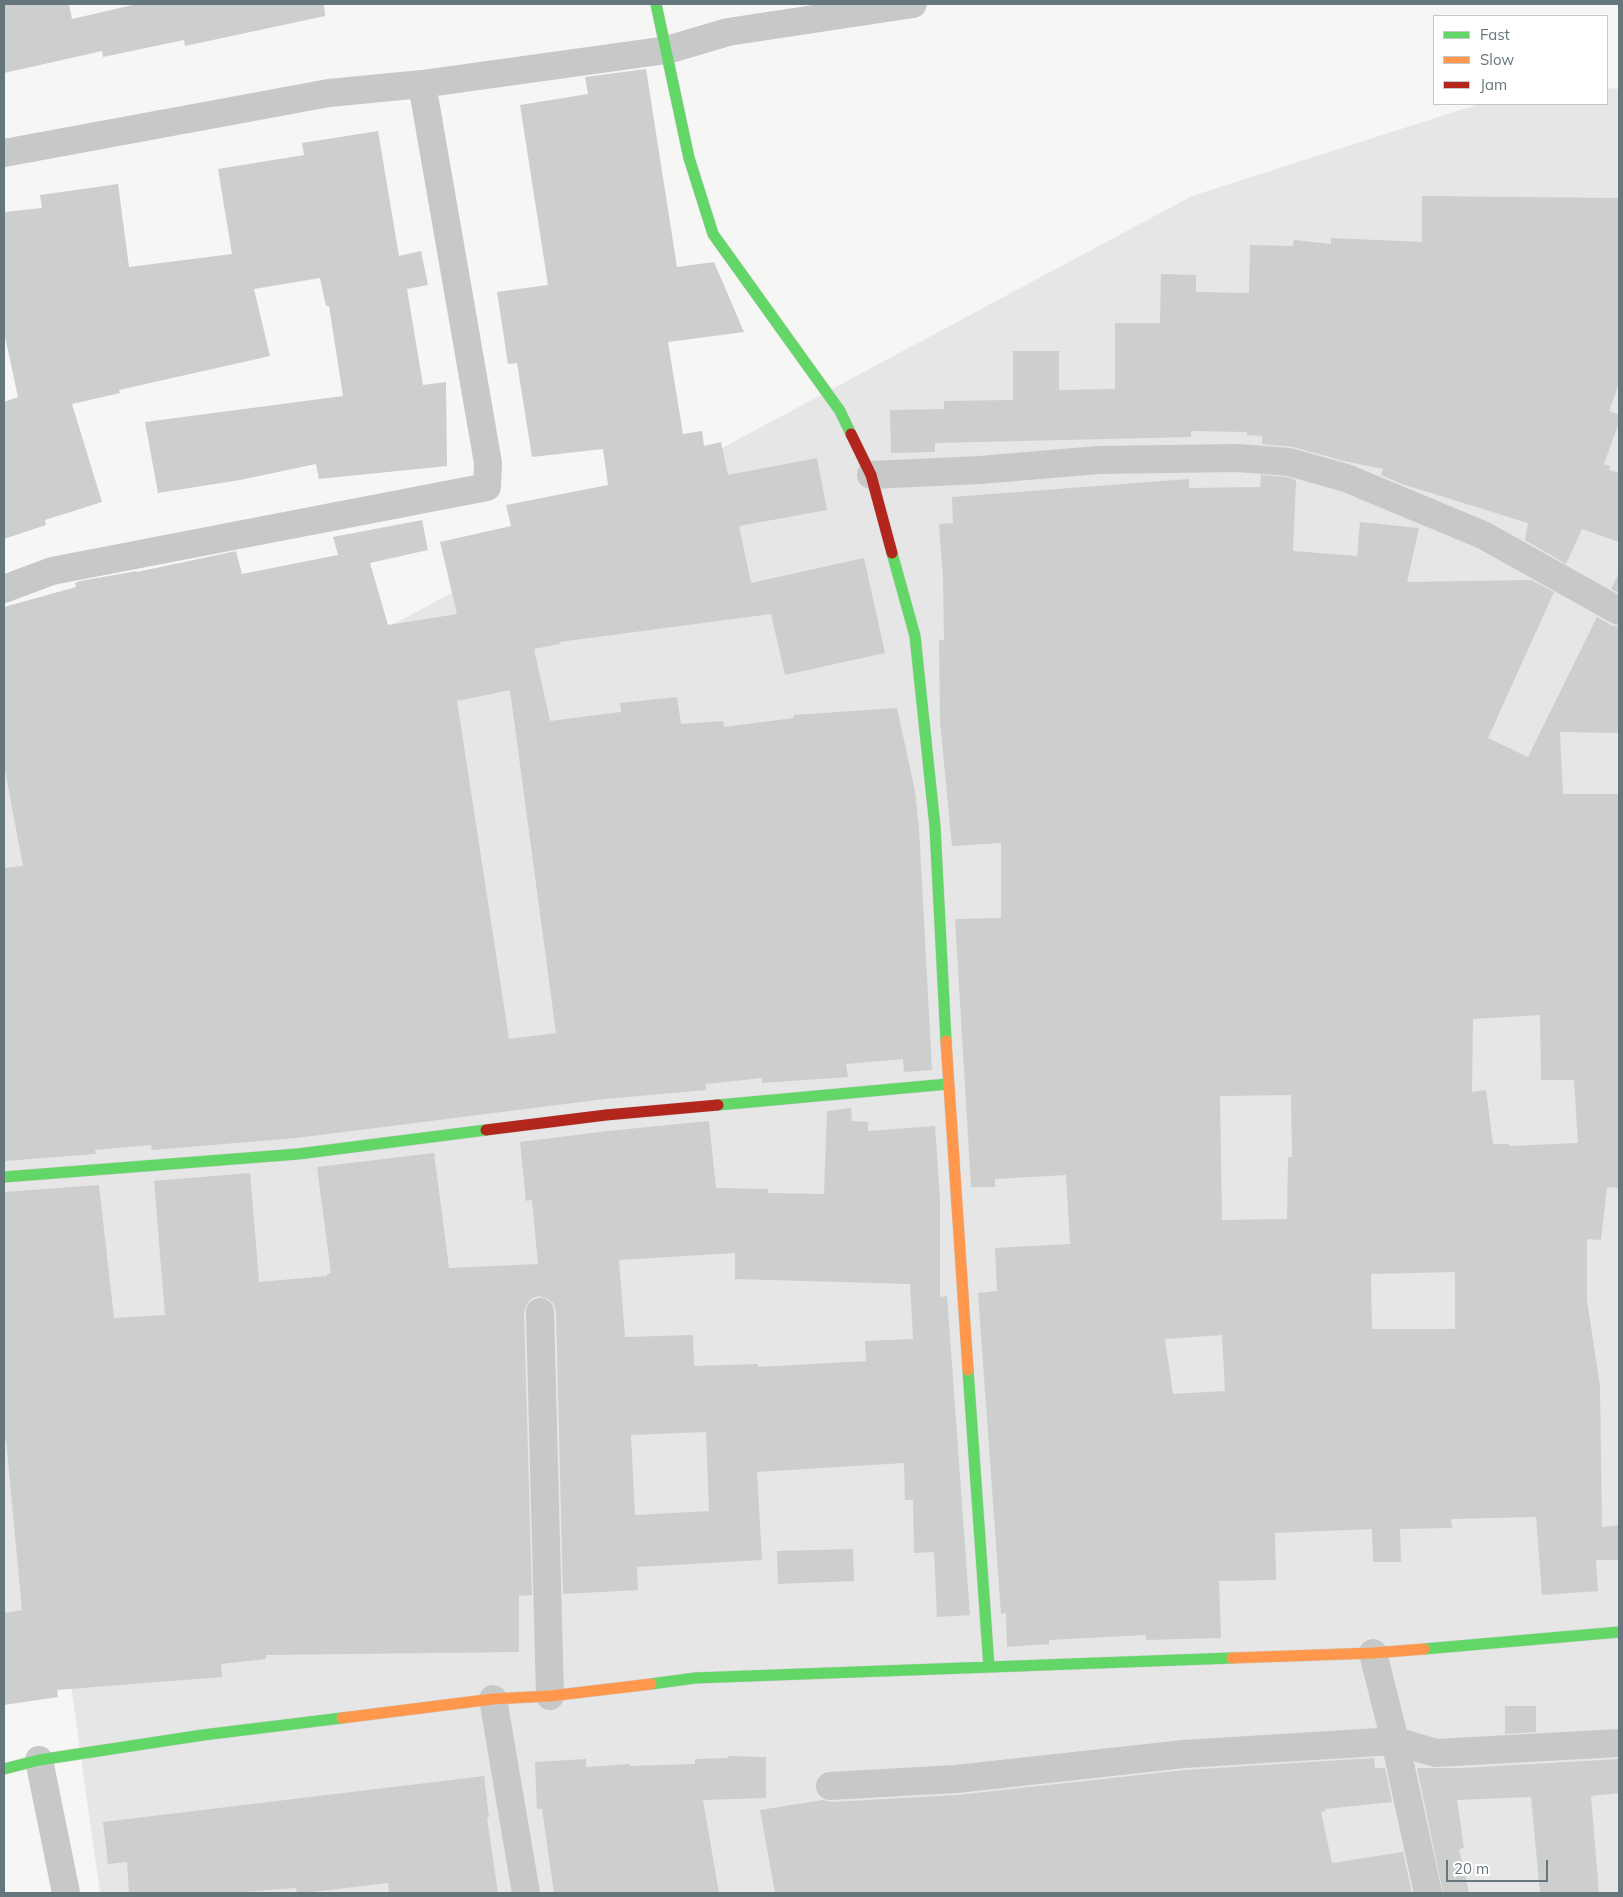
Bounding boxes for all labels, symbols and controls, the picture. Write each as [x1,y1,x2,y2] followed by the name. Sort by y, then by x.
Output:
[1433,15,1608,105] legend
[1480,25,1510,44] text: Fast
[1480,50,1514,69] text: Slow
[1480,75,1507,94] text: Jam
[1448,1850,1550,1882] scale bar
[1454,1859,1489,1878] text: 20 m

